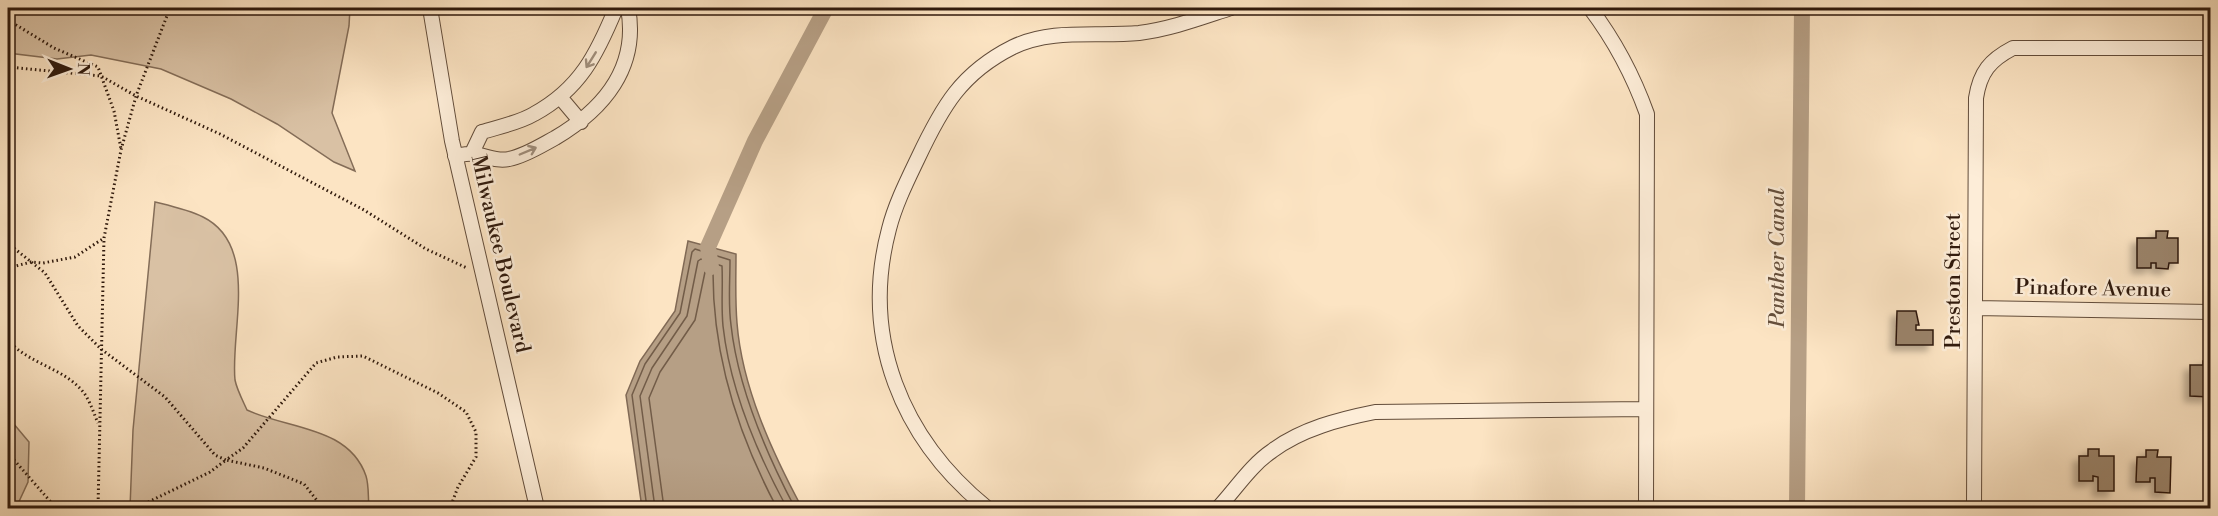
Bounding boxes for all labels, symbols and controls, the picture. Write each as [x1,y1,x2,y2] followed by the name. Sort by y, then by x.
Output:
[39,39,99,99] north arrow
[585,51,597,68] one-way arrow
[73,63,93,76] text: N
[519,145,537,156] one-way arrow
[465,153,535,356] street label: Milwaukee Boulevard
[1764,188,1791,329] water label: Panther Canal
[1941,212,1967,349] street label: Preston Street
[2015,275,2171,303] street label: Pinafore Avenue

